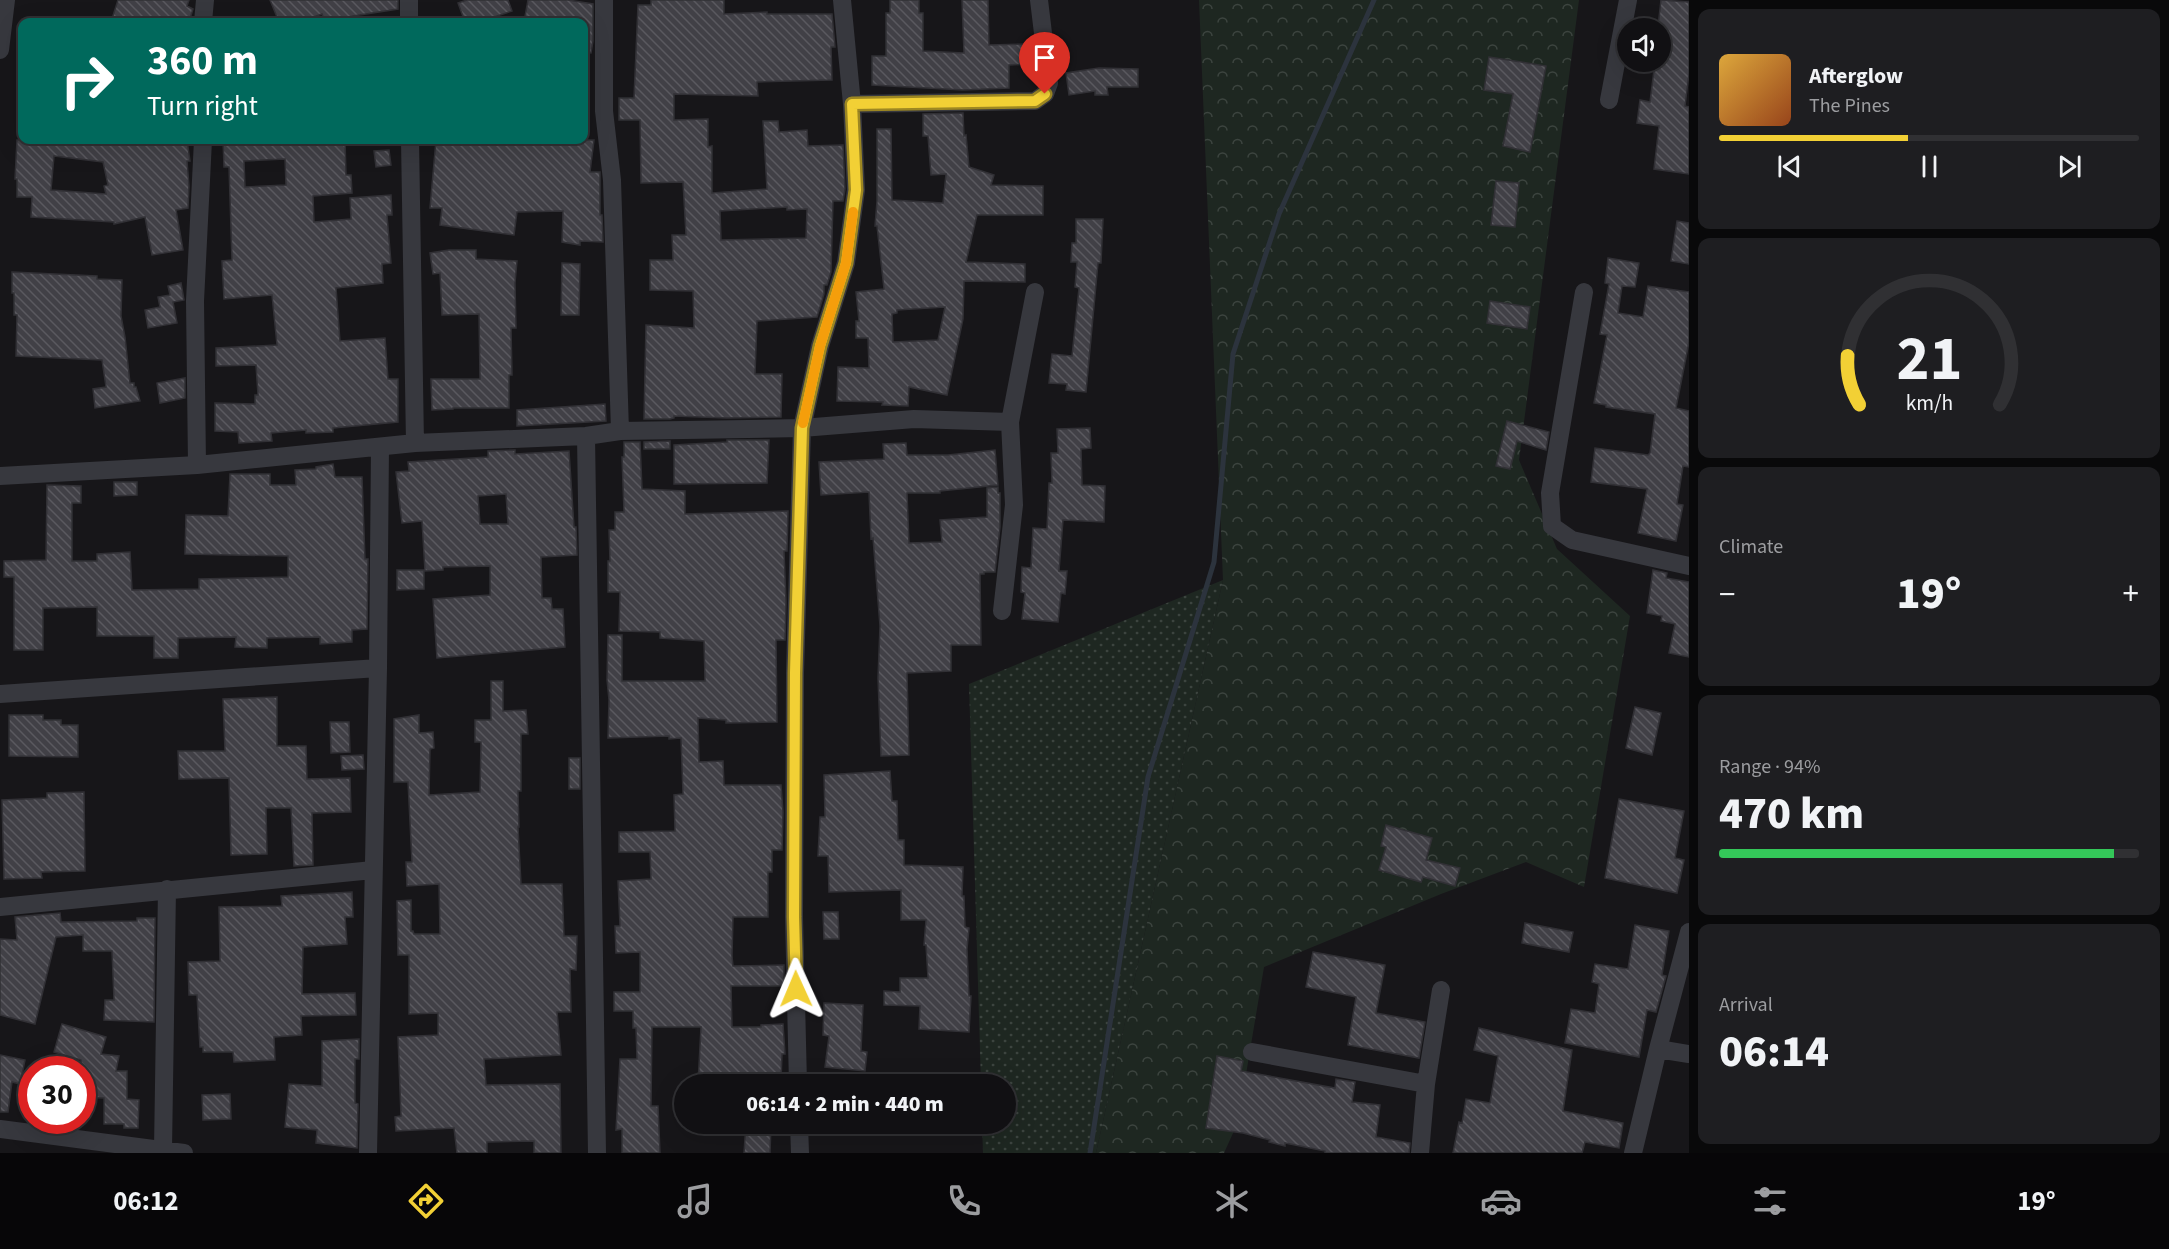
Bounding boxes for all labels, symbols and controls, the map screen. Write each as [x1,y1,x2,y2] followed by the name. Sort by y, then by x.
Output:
[1617,18,1671,72] map controls
[1617,18,1671,72] button: sound
[147,31,258,91] text: 360 m
[1019,32,1070,94] pin
[1028,41,1061,74] icon: arrive
[48,42,126,120] icon: right
[1809,60,1903,92] text: Afterglow
[147,87,258,126] text: Turn right
[1809,92,1890,120] text: The Pines
[1773,150,1806,183] icon: previous
[1913,150,1946,183] icon: pause
[2053,150,2086,183] icon: next
[1896,315,1962,404] text: 21
[1905,388,1953,419] text: km/h
[1719,533,1783,561] text: Climate
[1897,562,1961,626] text: 19°
[1719,571,1735,618] text: −
[2123,571,2139,618] text: +
[1719,753,1820,781] text: Range · 94%
[1719,782,1864,846] text: 470 km
[764,957,828,1021] position arrow
[1719,991,1773,1019] text: Arrival
[1719,1020,1829,1084] text: 06:14
[18,1056,96,1134] speed limit sign: 30
[746,1088,944,1120] text: 06:14 · 2 min · 440 m
[405,1180,447,1222] icon: directions
[674,1180,716,1222] icon: music
[943,1180,985,1222] icon: phone
[1211,1180,1253,1222] icon: climate
[1480,1180,1522,1222] icon: car
[1749,1180,1791,1222] icon: filters
[113,1182,178,1221] text: 06:12
[2017,1182,2056,1221] text: 19°

